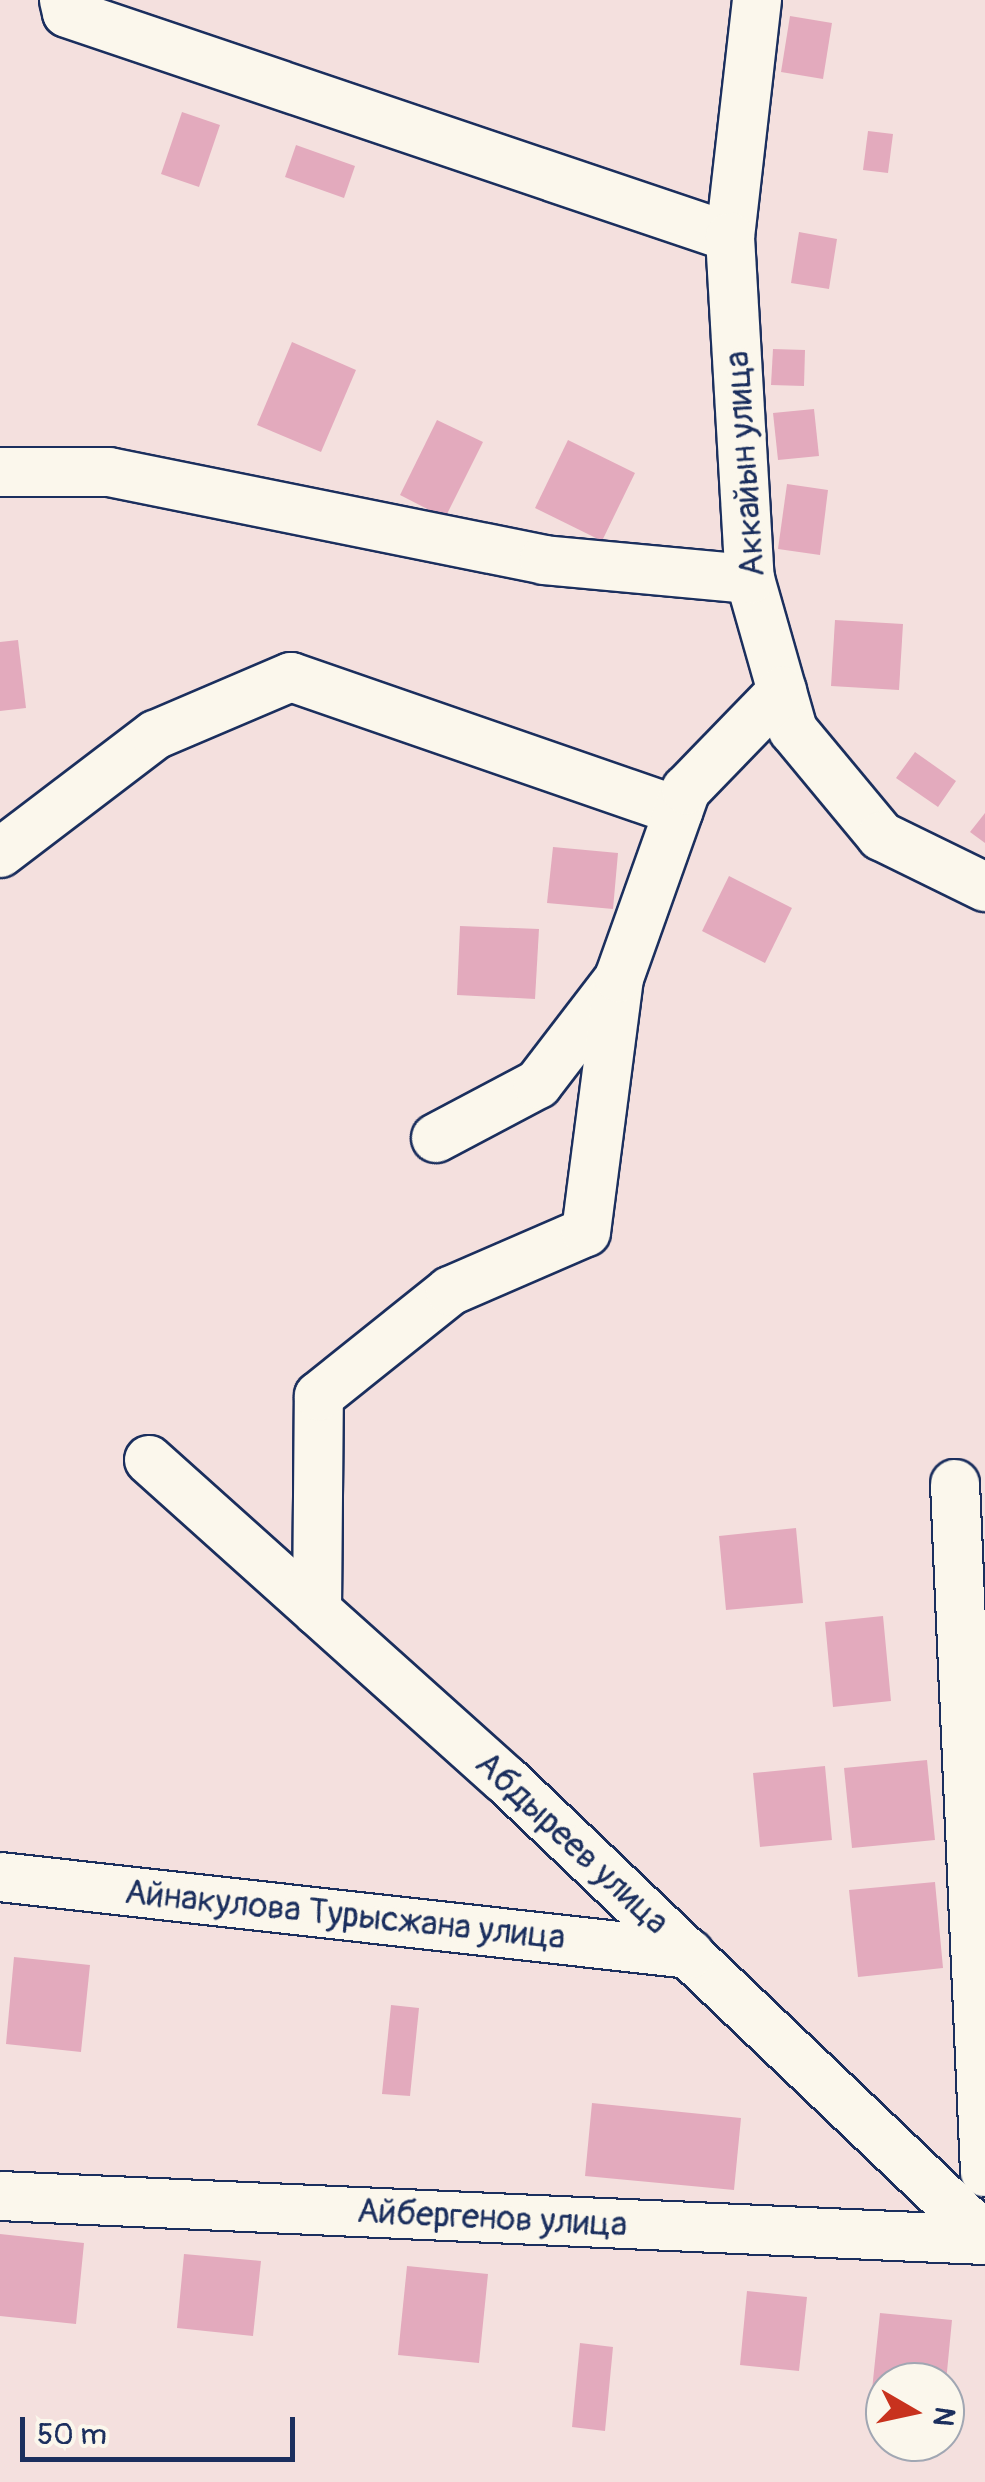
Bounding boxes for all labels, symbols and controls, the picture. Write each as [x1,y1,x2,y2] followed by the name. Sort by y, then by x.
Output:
[716,349,774,579] street label: Аккайын улица
[467,1743,677,1943] street label: Абдыреев улица
[123,1871,567,1959] street label: Айнакулова Турысжана улица
[356,2190,628,2246] street label: Айбергенов улица
[865,2362,965,2462] north arrow
[25,2397,300,2459] scale bar
[924,2404,962,2429] text: N
[37,2416,107,2453] text: 50 m

